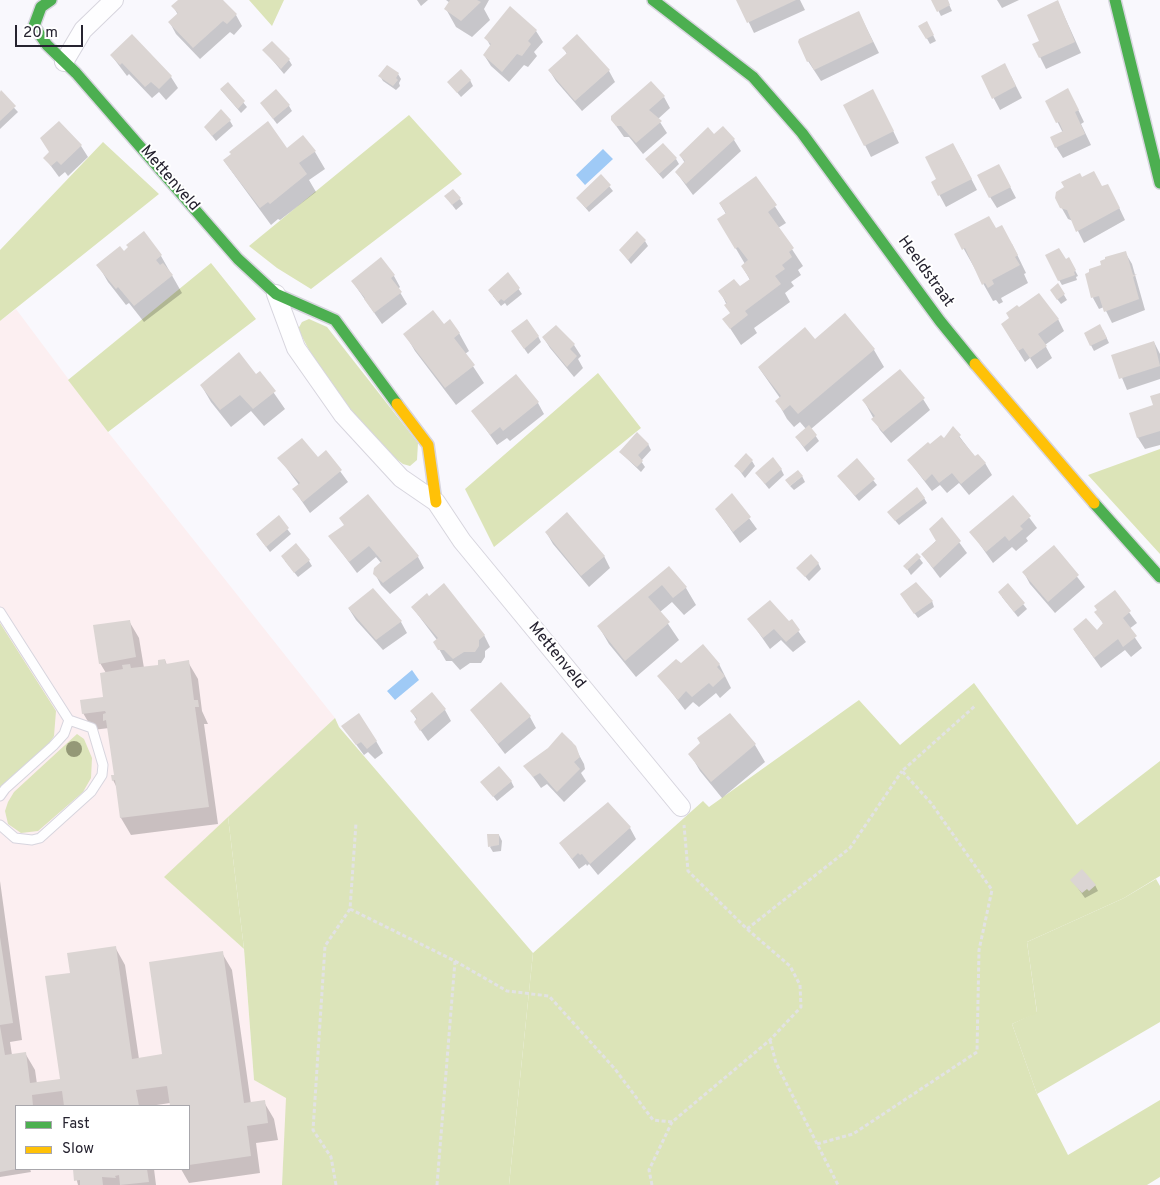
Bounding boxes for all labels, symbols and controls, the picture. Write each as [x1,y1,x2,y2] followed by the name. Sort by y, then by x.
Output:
[18,15,85,47] scale bar
[23,24,58,43] text: 20 m
[135,142,203,216] street label: Mettenveld
[893,233,957,311] street label: Heeldstraat
[523,619,589,693] street label: Mettenveld
[15,1105,190,1170] legend
[62,1115,90,1134] text: Fast
[62,1140,94,1159] text: Slow

